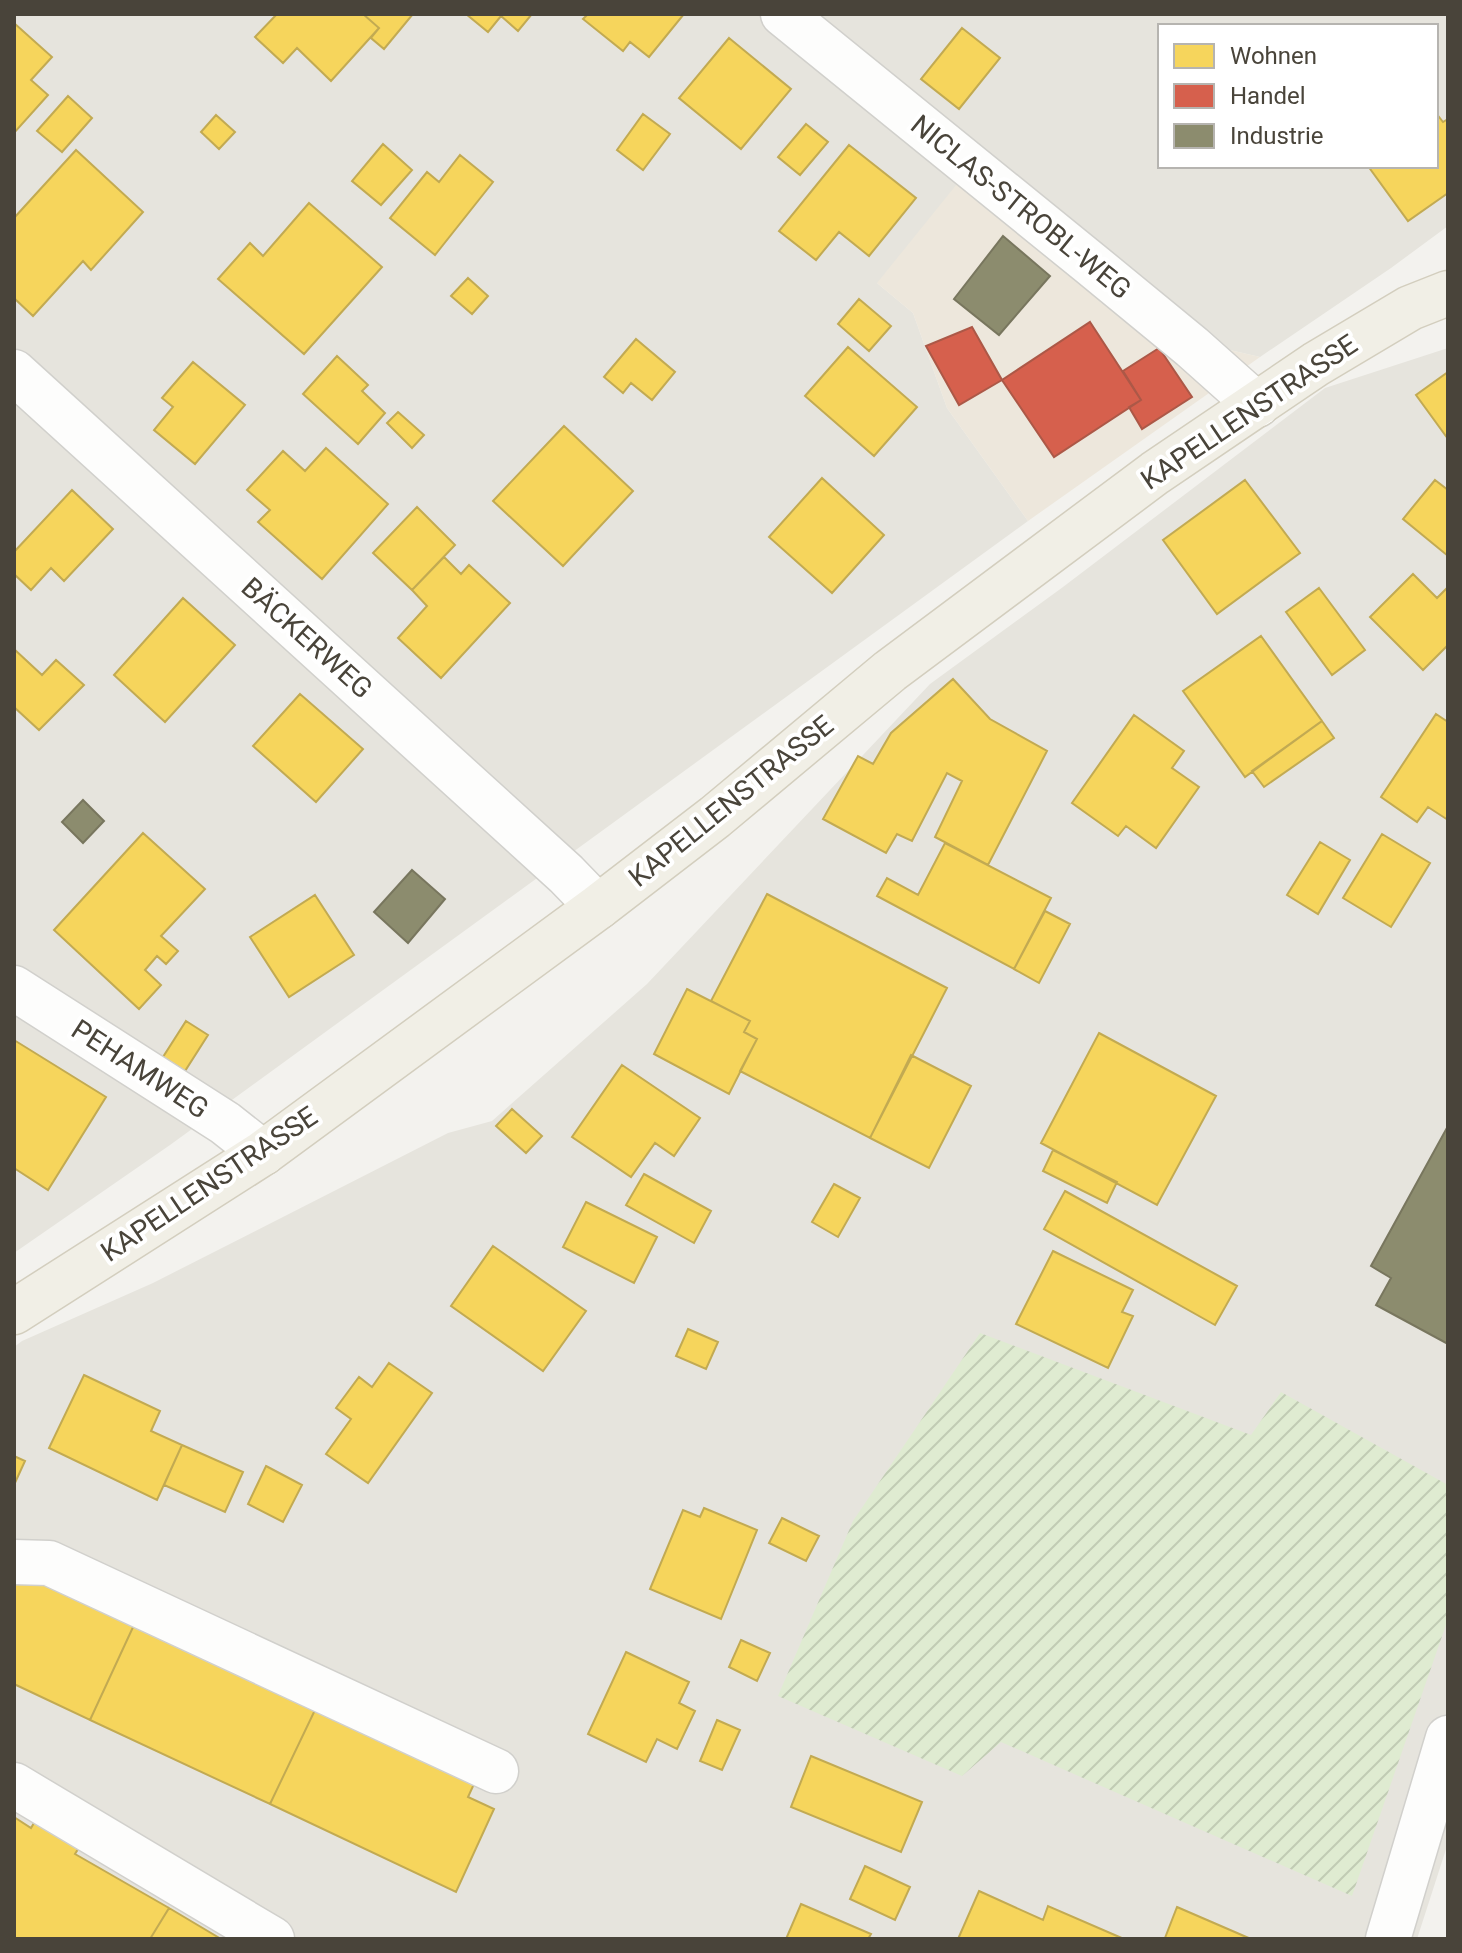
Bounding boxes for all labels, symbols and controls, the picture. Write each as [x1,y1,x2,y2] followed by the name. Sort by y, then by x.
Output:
[1158,24,1438,168] legend
[1230,42,1317,70] text: Wohnen
[1230,82,1306,110] text: Handel
[904,108,1138,306] street label: NICLAS-STROBL-WEG
[1230,122,1323,150] text: Industrie
[1135,327,1363,497] street label: KAPELLENSTRASSE
[235,571,379,705] street label: BÄCKERWEG
[622,708,840,894] street label: KAPELLENSTRASSE
[65,1013,215,1125] street label: PEHAMWEG
[95,1099,323,1269] street label: KAPELLENSTRASSE

